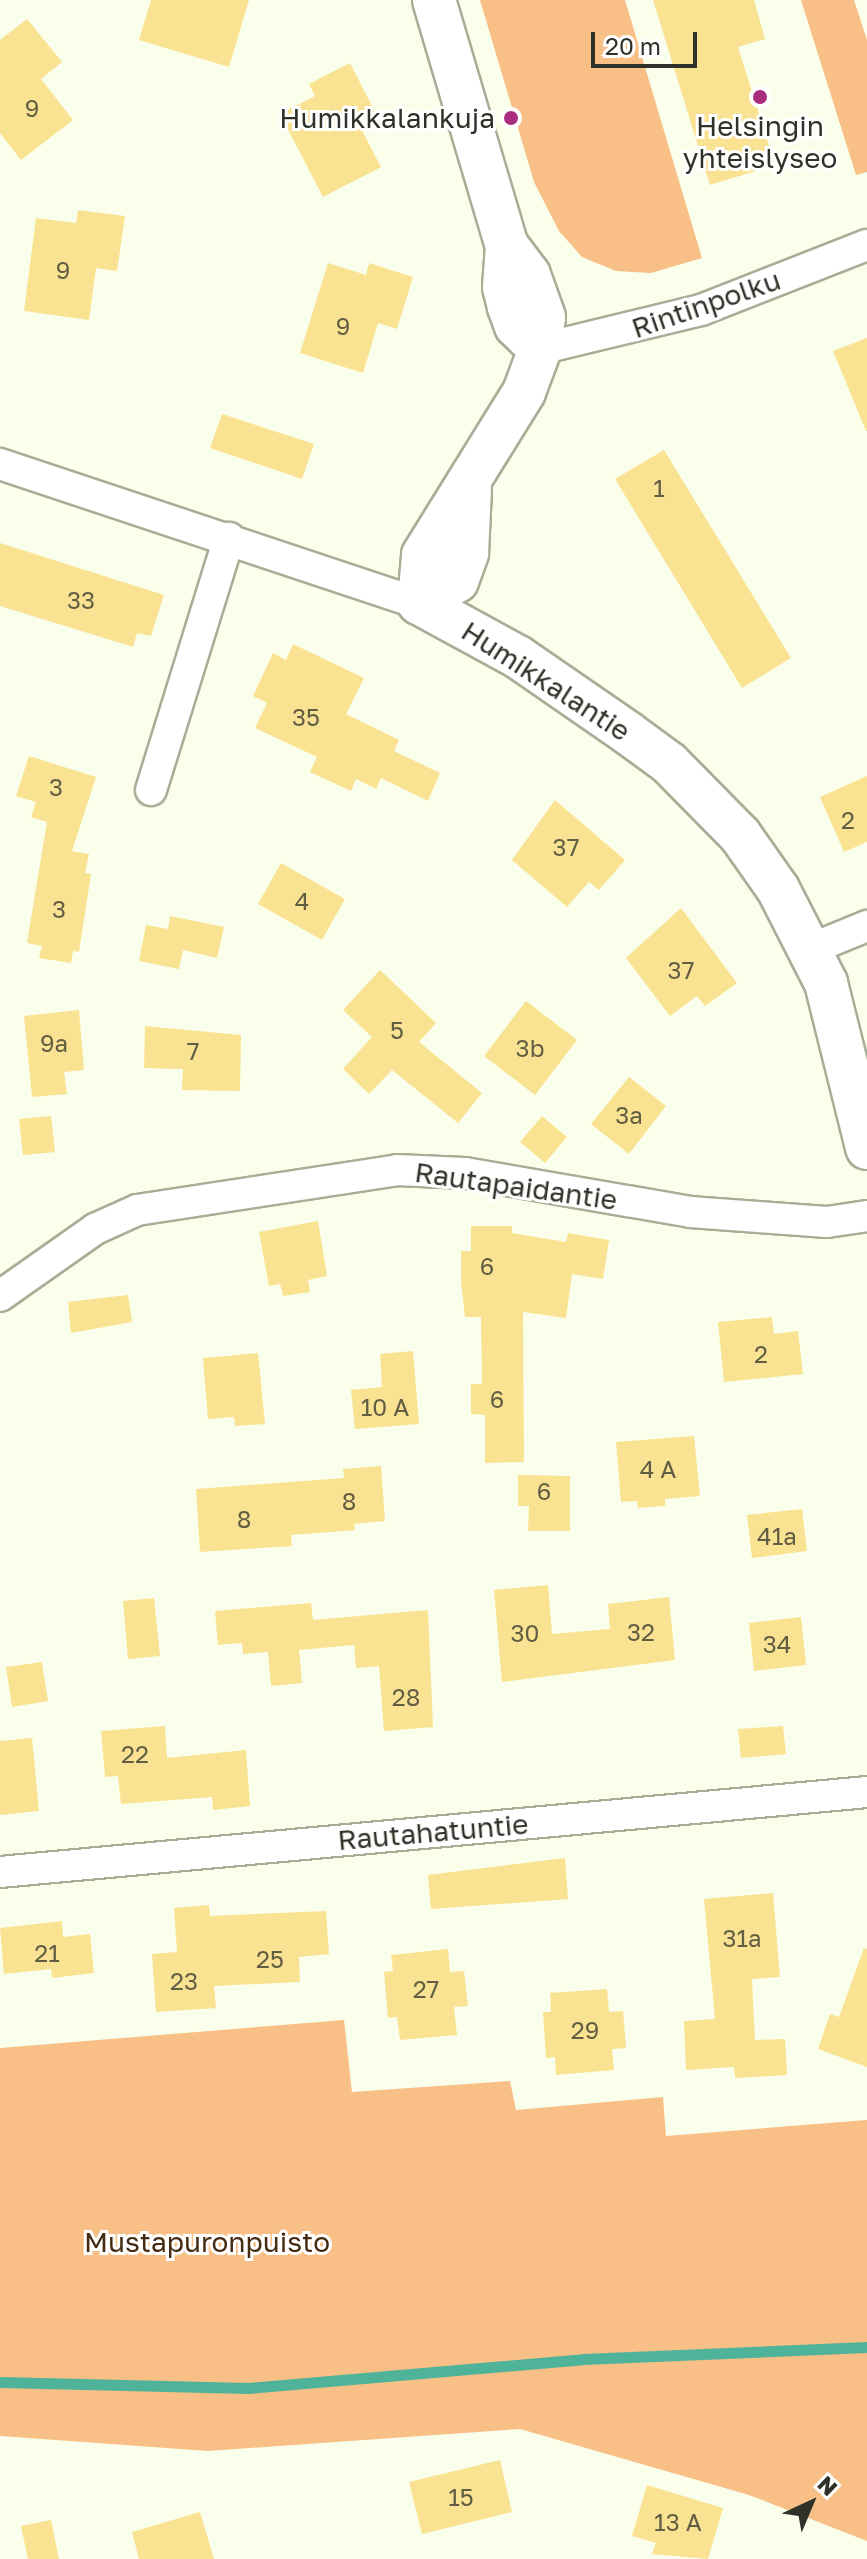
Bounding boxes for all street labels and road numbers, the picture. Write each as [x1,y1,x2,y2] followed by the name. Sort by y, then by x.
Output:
[627,263,785,345] street label: Rintinpolku
[455,614,637,748] street label: Humikkalantie
[413,1155,619,1217] street label: Rautapaidantie
[336,1807,530,1857] street label: Rautahatuntie

